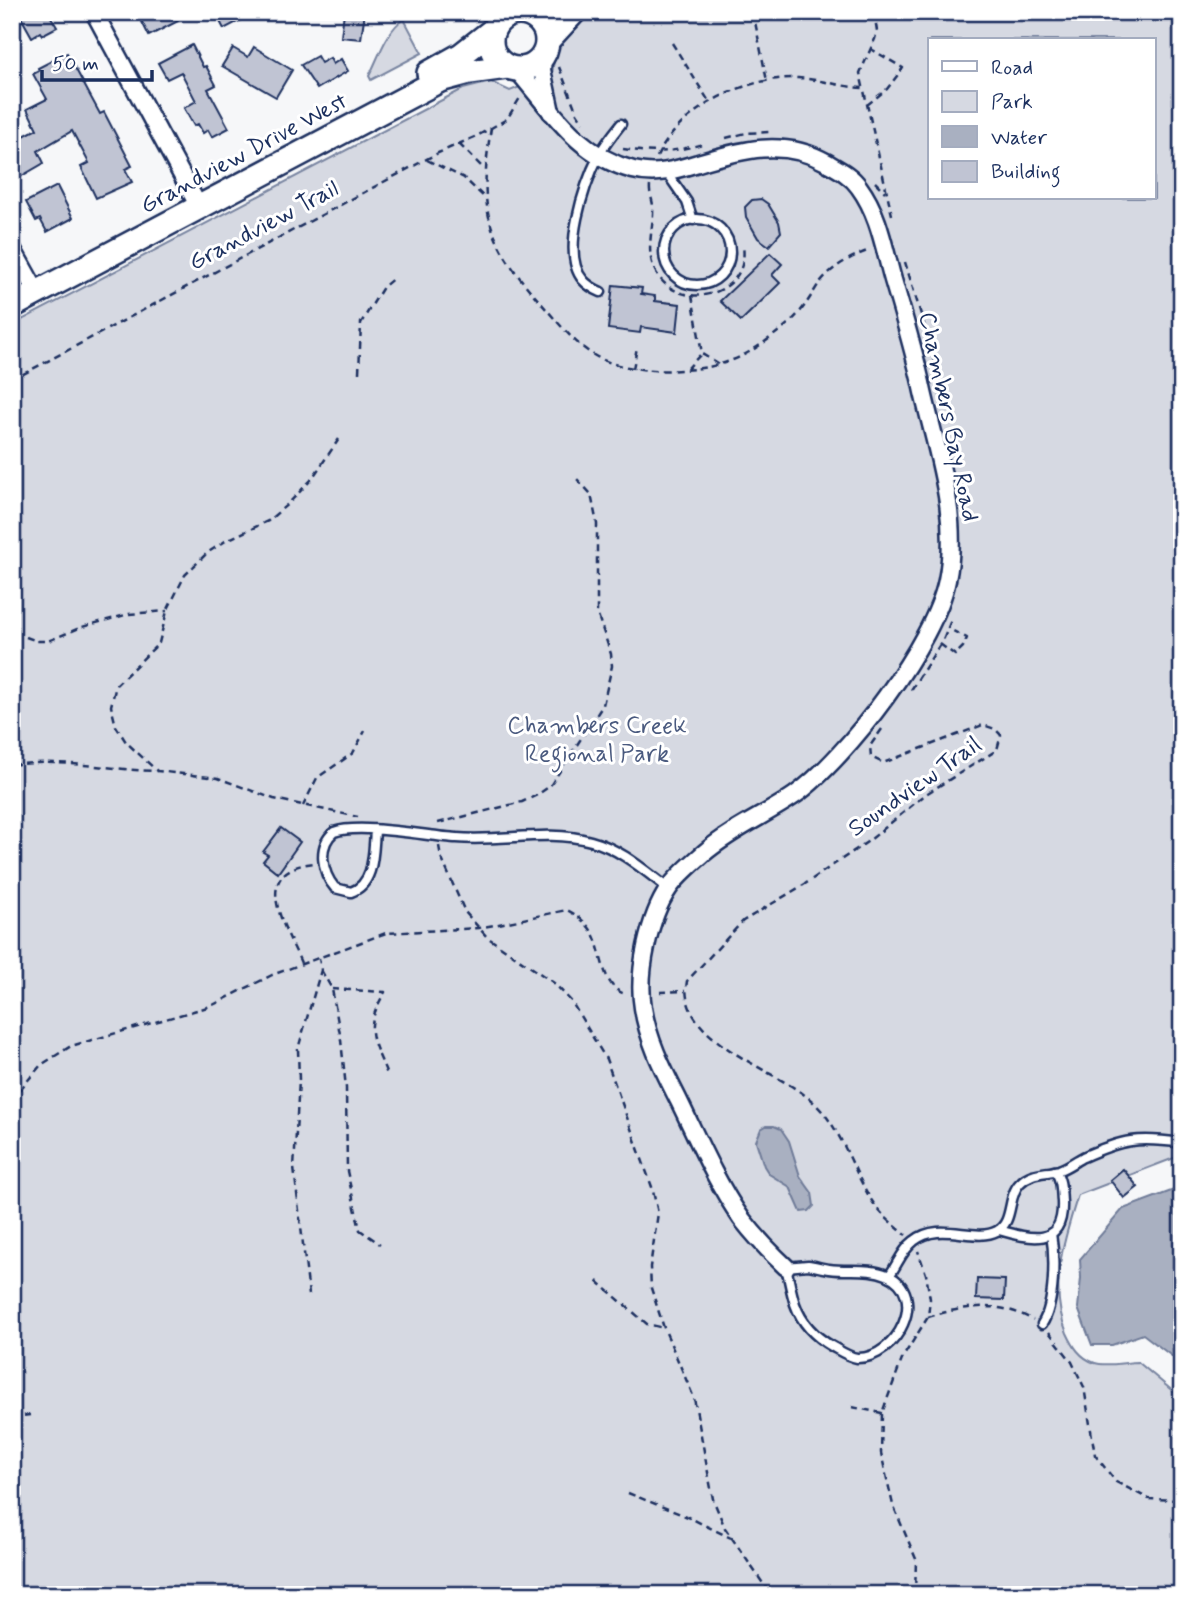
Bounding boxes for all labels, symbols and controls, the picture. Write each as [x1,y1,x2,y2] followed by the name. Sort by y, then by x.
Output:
[42,38,152,82] scale bar
[928,38,1156,200] legend
[52,50,99,78] text: 50 m
[991,54,1033,82] text: Road
[135,86,353,222] street label: Grandview Drive West
[991,88,1033,116] text: Park
[991,124,1047,152] text: Water
[991,158,1061,188] text: Building
[184,173,344,279] street label: Grandview Trail
[911,309,985,525] street label: Chambers Bay Road
[507,711,687,773] park label: Chambers Creek Regional Park
[842,730,988,844] street label: Soundview Trail

